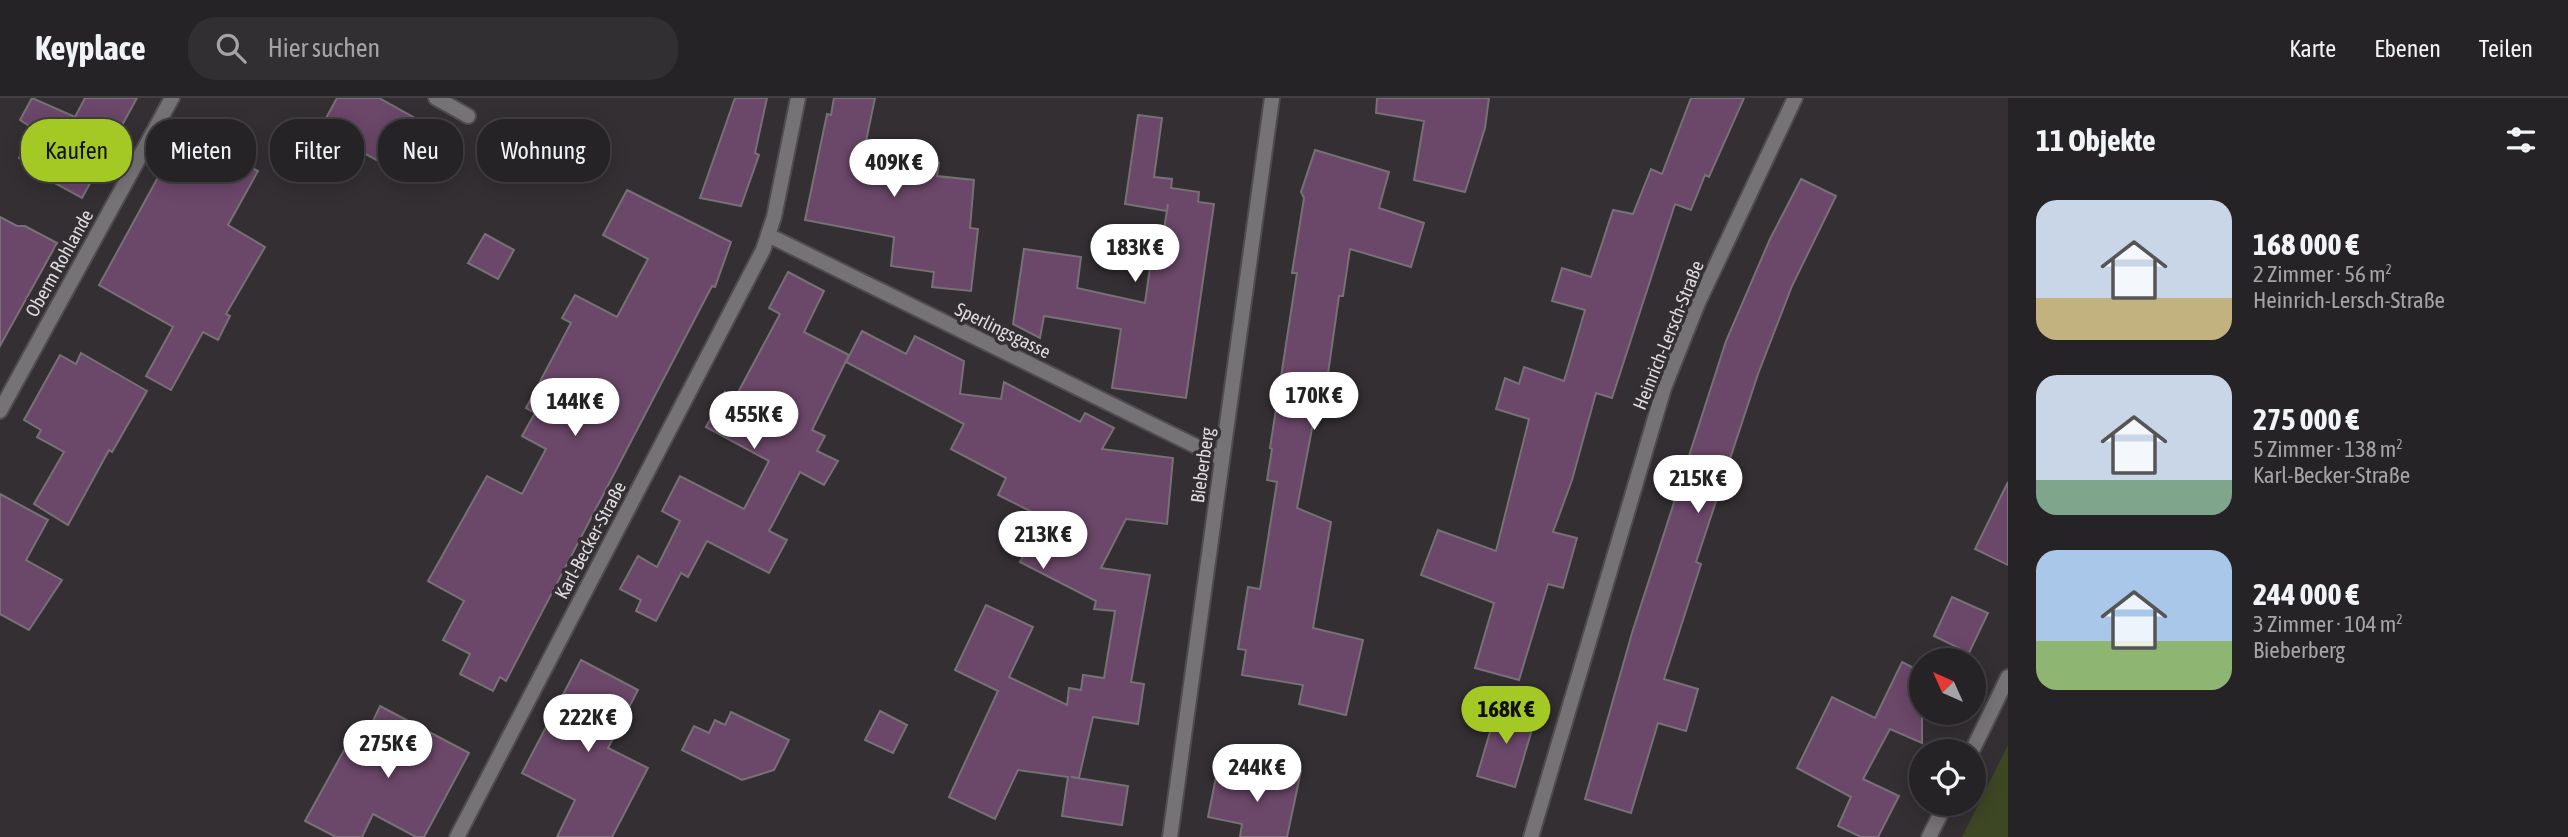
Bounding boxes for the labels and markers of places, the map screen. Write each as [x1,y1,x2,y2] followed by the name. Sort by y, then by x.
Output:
[837,140,951,199] pin: 409K €
[1078,225,1192,284] pin: 183K €
[1257,372,1371,432] pin: 170K €
[518,378,632,438] pin: 144K €
[697,392,811,451] pin: 455K €
[1641,456,1755,515] pin: 215K €
[986,512,1100,571] pin: 213K €
[1449,686,1563,746] pin: 168K €
[531,694,645,754] pin: 222K €
[331,720,445,780] pin: 275K €
[1200,744,1314,804] pin: 244K €

